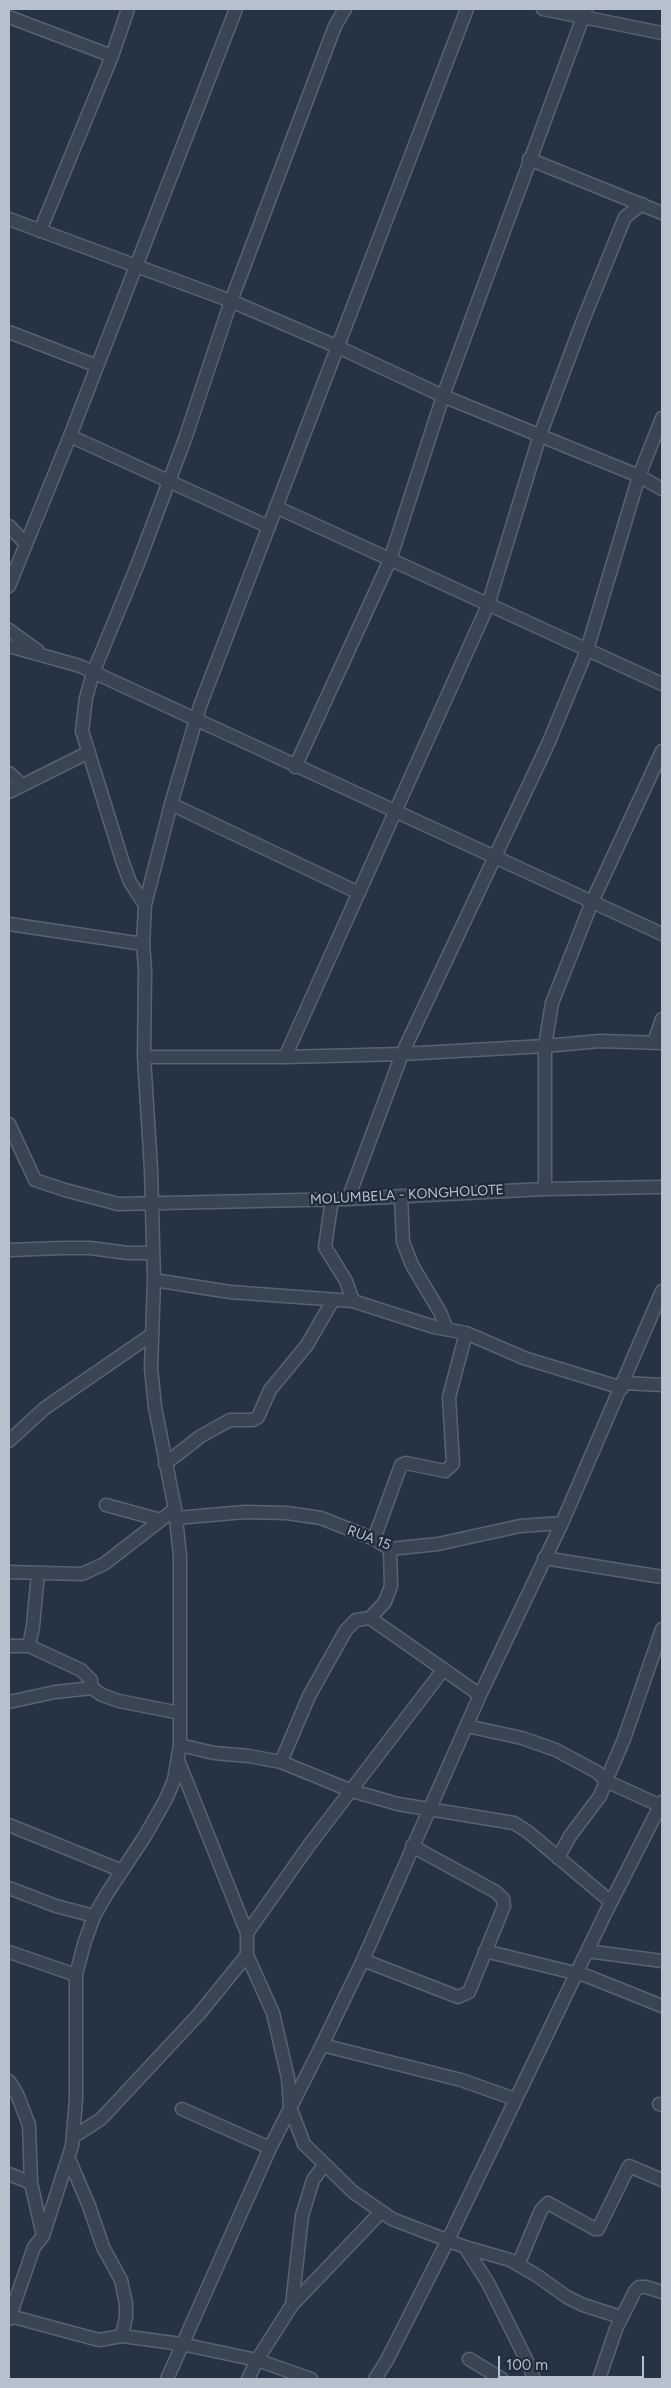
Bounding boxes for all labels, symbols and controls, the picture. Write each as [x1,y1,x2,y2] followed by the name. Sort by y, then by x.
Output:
[310,1182,504,1208] street label: MOLUMBELA - KONGHOLOTE
[345,1522,393,1554] street label: RUA 15
[501,2346,647,2378] scale bar
[506,2356,548,2374] text: 100 m

